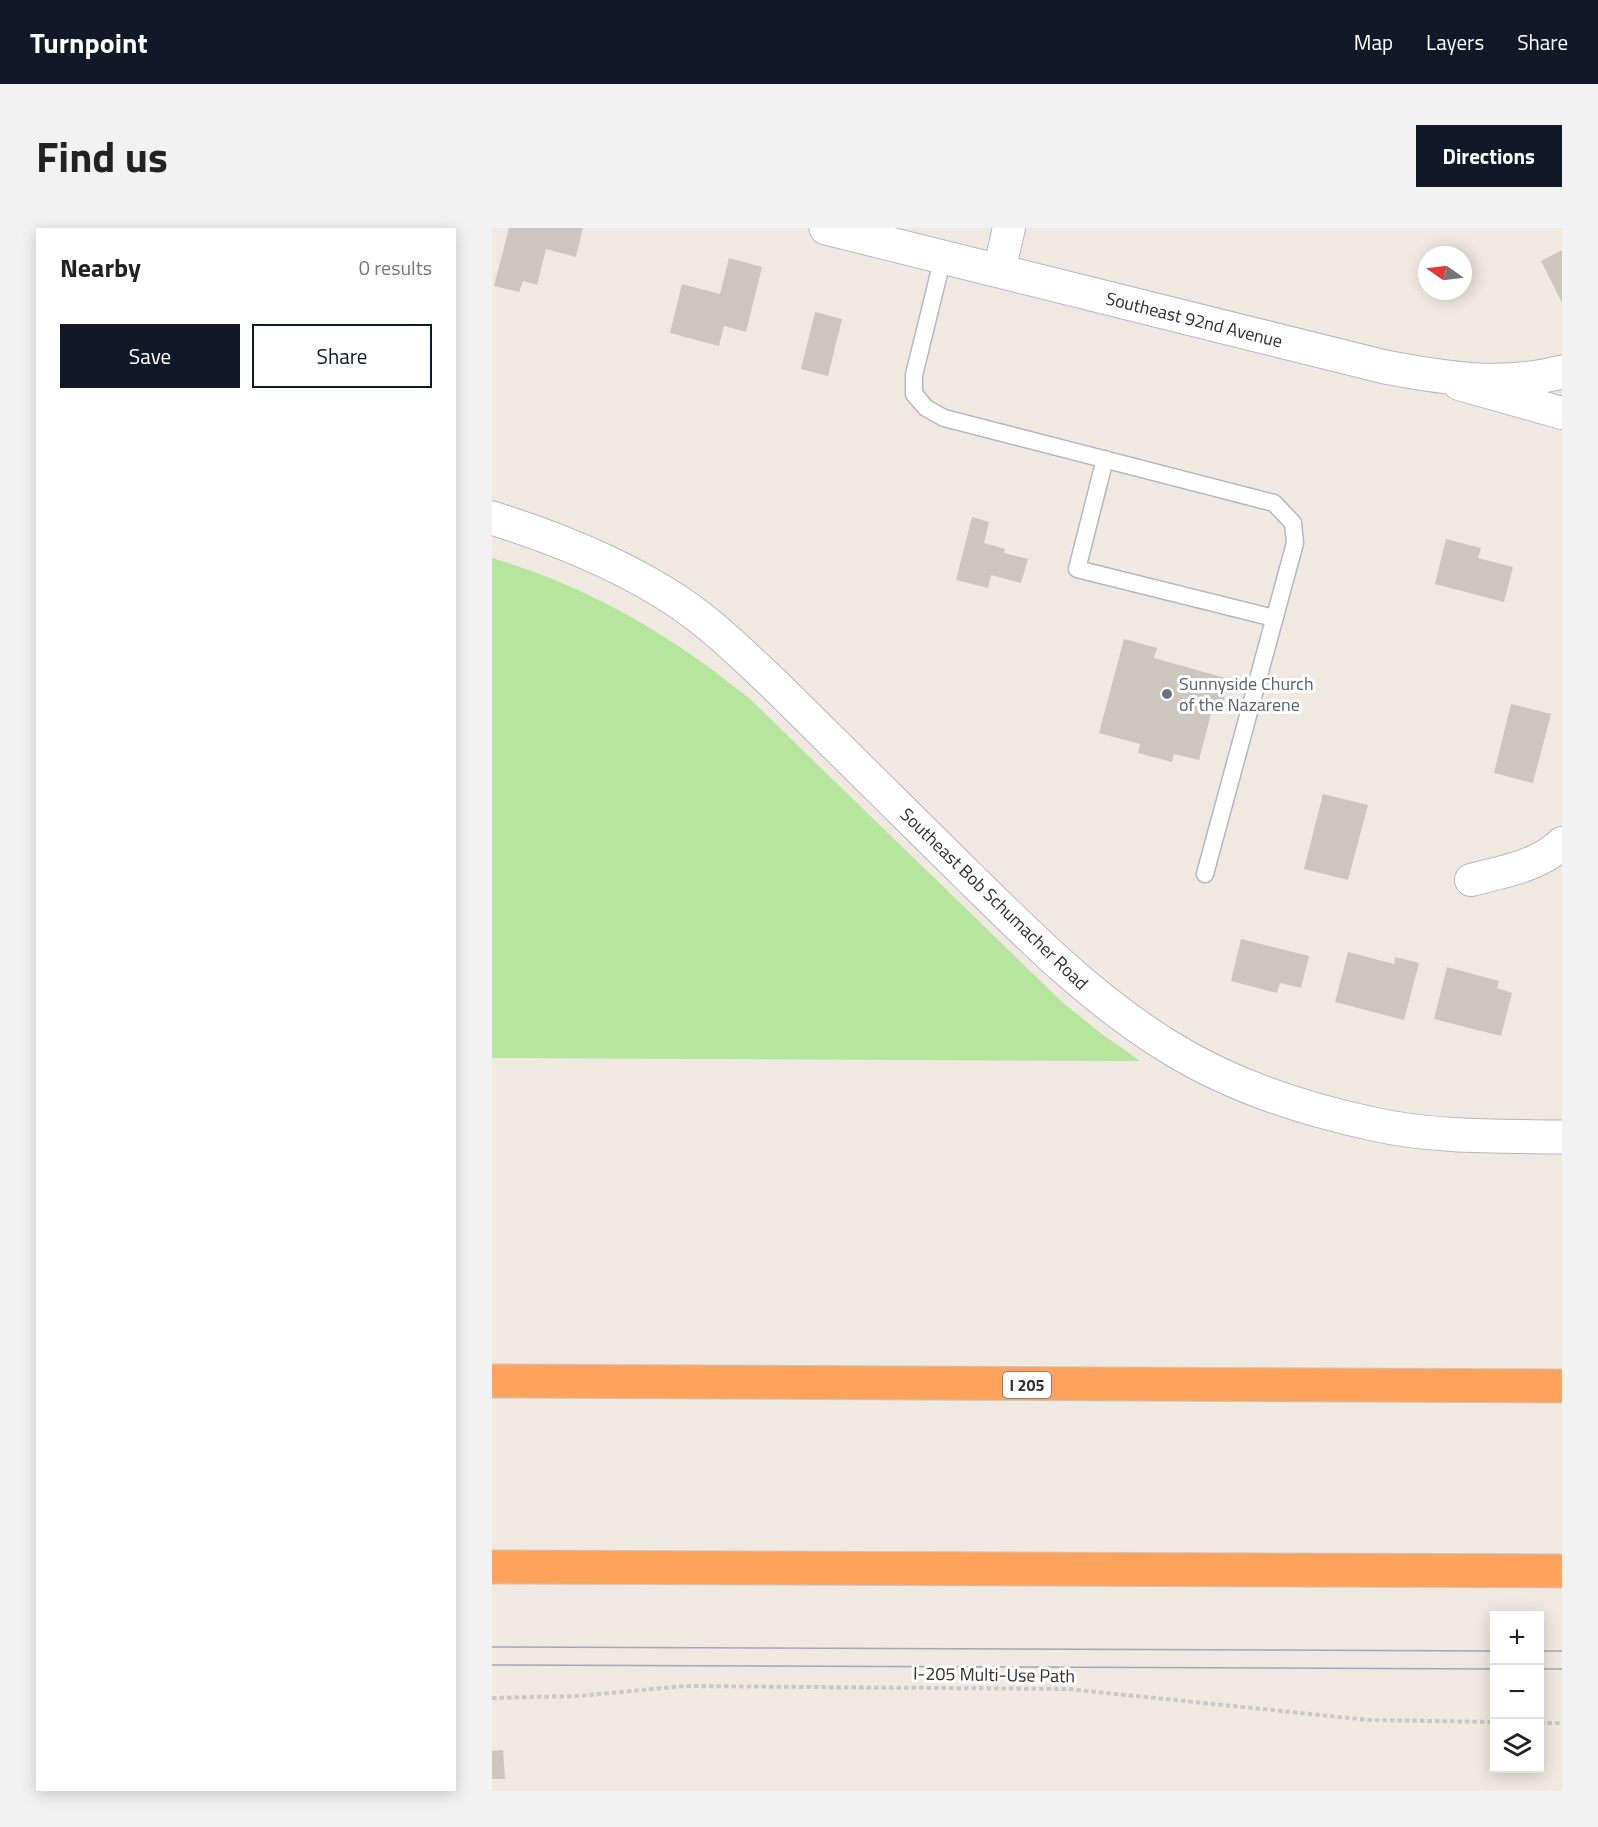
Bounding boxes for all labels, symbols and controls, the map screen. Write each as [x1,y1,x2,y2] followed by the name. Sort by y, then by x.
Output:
[30,21,148,64] text: Turnpoint
[1354,26,1393,58] text: Map
[1426,26,1484,58] text: Layers
[1517,26,1568,58] text: Share
[36,124,168,188] text: Find us
[1416,125,1562,187] button: Directions
[1418,246,1472,300] north arrow
[60,248,141,287] text: Nearby
[359,252,432,283] text: 0 results
[1103,285,1285,355] street label: Southeast 92nd Avenue
[60,324,240,388] button: Save
[252,324,432,388] button: Share
[1179,670,1314,718] place label: Sunnyside Church of the Nazarene
[1160,687,1174,701] marker: Sunnyside Church of the Nazarene
[894,801,1094,996] street label: Southeast Bob Schumacher Road
[1003,1372,1051,1398] road number: I 205
[1490,1611,1544,1773] map controls
[1490,1611,1544,1665] button: +
[913,1660,1075,1689] street label: I-205 Multi-Use Path
[1490,1665,1544,1719] button: −
[1490,1719,1544,1773] button: layers

